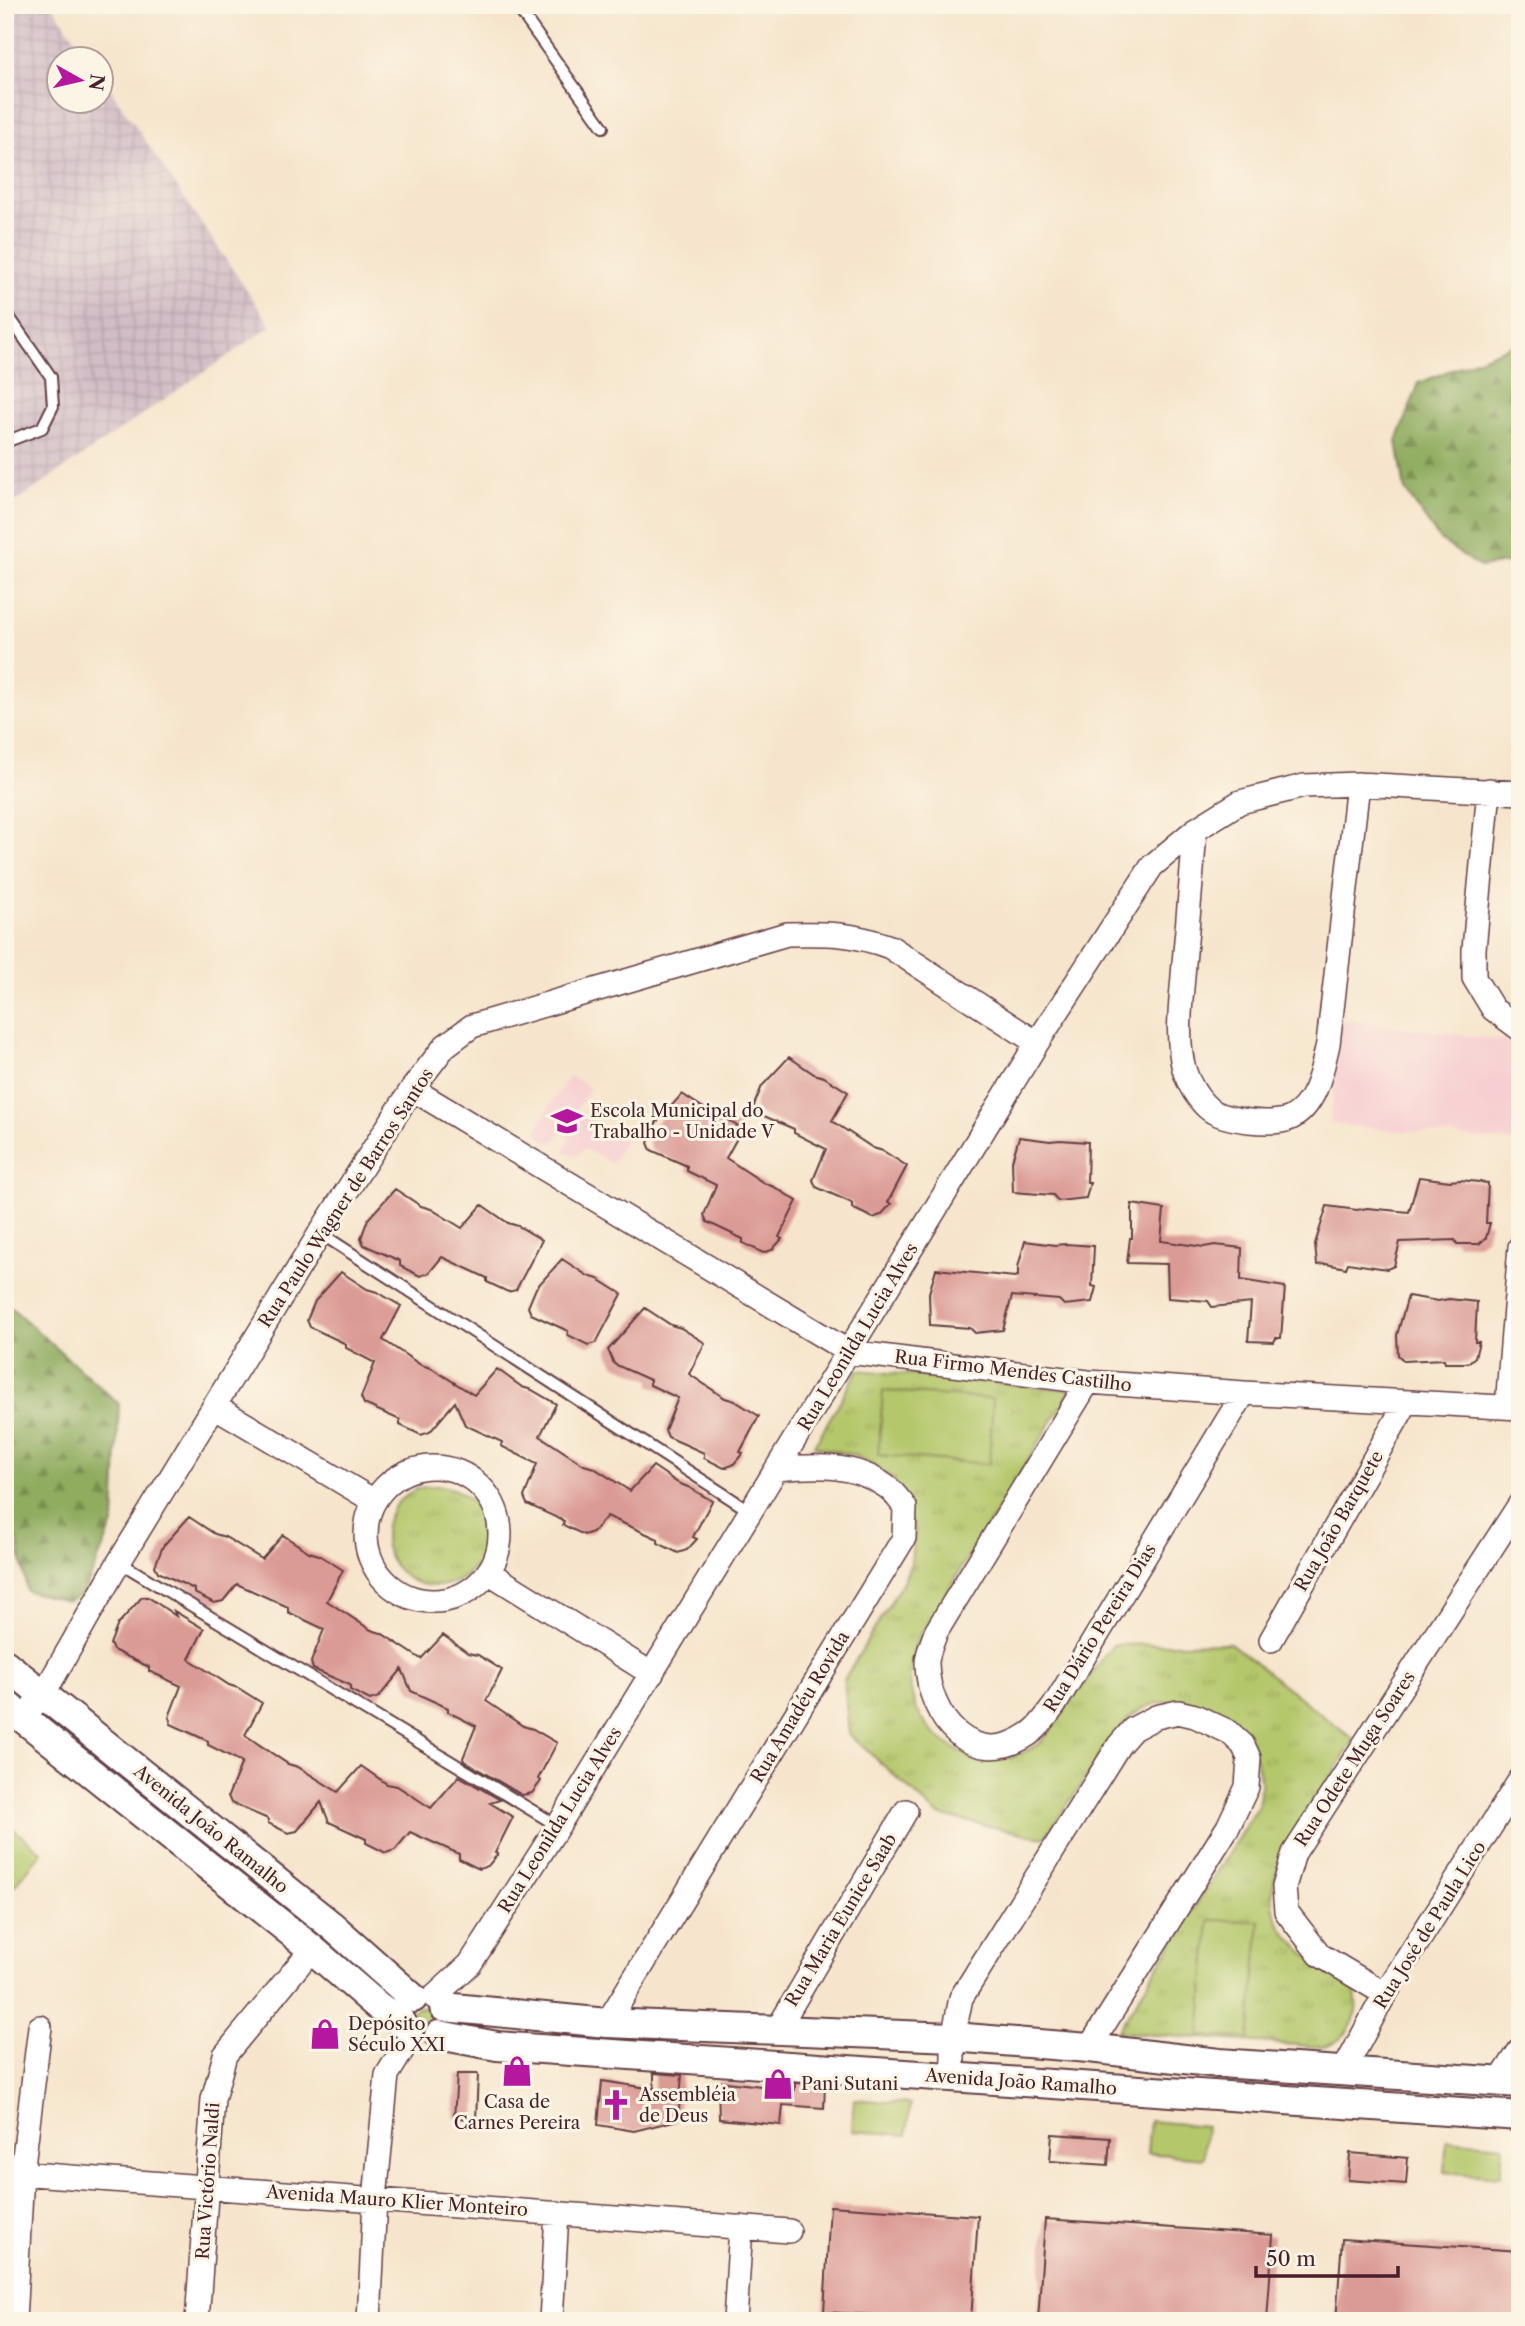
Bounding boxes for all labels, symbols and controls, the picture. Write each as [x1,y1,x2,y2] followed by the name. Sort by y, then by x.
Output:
[46,46,116,116] north arrow
[84,73,109,92] text: N
[254,1064,438,1332] street label: Rua Paulo Wagner de Barros Santos
[590,1100,775,1143] place label: Escola Municipal do Trabalho - Unidade V
[550,1104,584,1138] school or university icon: Escola Municipal do Trabalho - Unidade V
[793,1239,923,1435] street label: Rua Leonilda Lucia Alves
[893,1346,1133,1396] street label: Rua Firmo Mendes Castilho
[1290,1447,1388,1595] street label: Rua João Barquete
[1039,1540,1161,1716] street label: Rua Dário Pereira Dias
[746,1627,854,1787] street label: Rua Amadéu Rovida
[1290,1667,1420,1851] street label: Rua Odete Muga Soares
[494,1723,626,1917] street label: Rua Leonilda Lucia Alves
[129,1759,293,1898] street label: Avenida João Ramalho
[781,1829,902,2011] street label: Rua Maria Eunice Saab
[1369,1837,1491,2013] street label: Rua José de Paula Lico
[348,2013,445,2056] place label: Depósito Século XXI
[308,2017,342,2051] shop icon: Depósito Século XXI
[500,2054,534,2088] shop icon: Casa de Carnes Pereira
[923,2064,1118,2100] street label: Avenida João Ramalho
[761,2067,795,2101] shop icon: Pani Sutani
[801,2073,899,2095] place label: Pani Sutani
[638,2084,737,2127] place label: Assembléia de Deus
[599,2088,633,2122] church icon: Assembléia de Deus
[454,2091,581,2134] place label: Casa de Carnes Pereira
[192,2101,225,2260] street label: Rua Victório Naldi
[264,2181,529,2221] street label: Avenida Mauro Klier Monteiro
[1256,2235,1397,2279] scale bar
[1266,2246,1316,2271] text: 50 m

